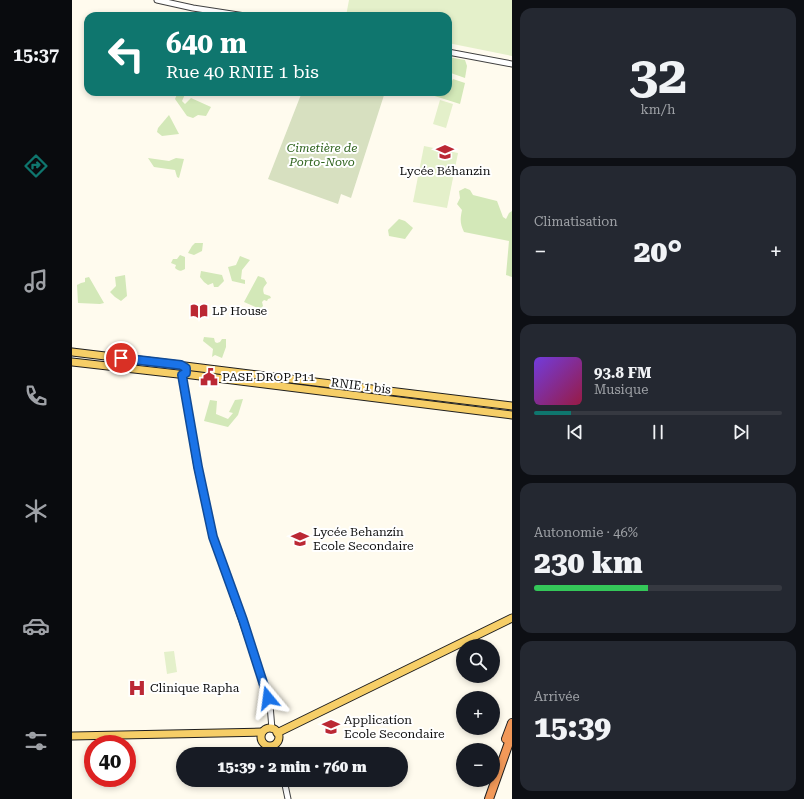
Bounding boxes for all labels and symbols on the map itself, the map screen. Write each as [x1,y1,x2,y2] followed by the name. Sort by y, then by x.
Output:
[287,141,357,169] park label: Cimetière de Porto-Novo
[435,142,455,162] school or university icon: Lycée Béhanzin
[400,164,491,178] place label: Lycée Béhanzin
[189,301,209,321] library icon: LP House
[212,304,268,318] place label: LP House
[104,341,138,375] pin
[199,367,219,387] public building icon: PASE DROP P11
[222,370,315,384] place label: PASE DROP P11
[330,375,392,397] street label: RNIE 1 bis
[313,525,414,553] place label: Lycée Behanzín Ecole Secondaire
[290,529,310,549] school or university icon: Lycée Behanzín Ecole Secondaire
[247,677,289,719] position arrow
[127,678,147,698] hospital icon: Clinique Rapha
[150,681,240,695] place label: Clinique Rapha
[344,713,445,741] place label: Applicatíon Ecole Secondaire
[321,717,341,737] school or university icon: Applicatíon Ecole Secondaire
[84,735,136,787] speed limit sign: 40

